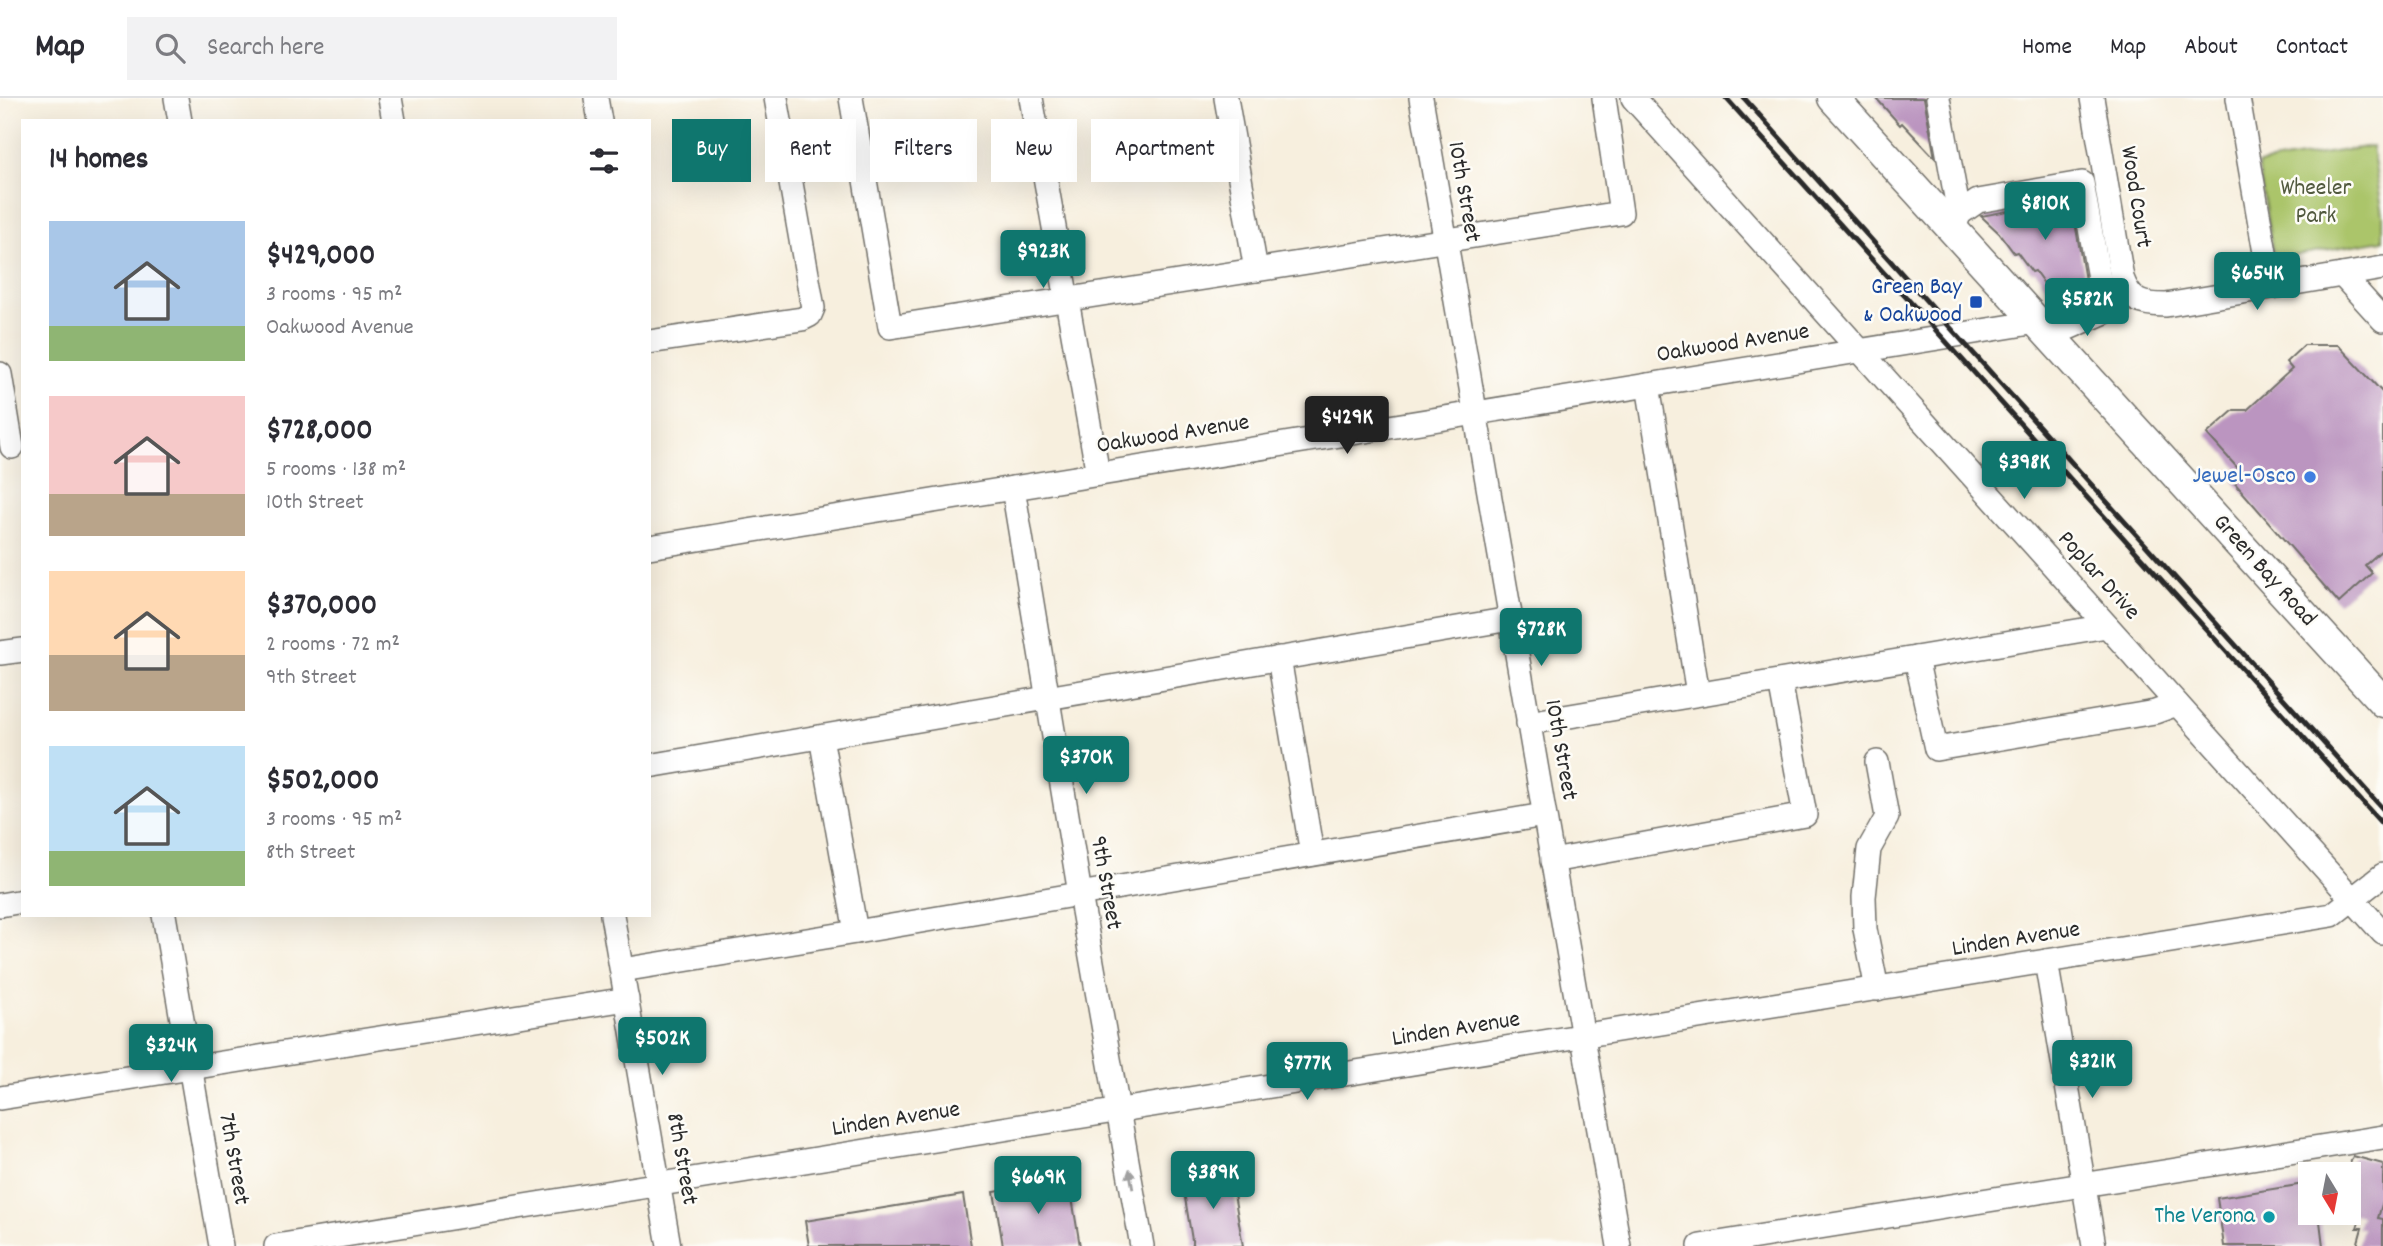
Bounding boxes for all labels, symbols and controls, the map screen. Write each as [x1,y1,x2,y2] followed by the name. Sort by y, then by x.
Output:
[127,17,617,80] search box
[35,25,85,72] text: Map
[151,29,189,67] icon: search
[207,30,325,67] text: Search here
[2022,31,2072,65] text: Home
[2110,31,2146,65] text: Map
[2184,31,2238,65] text: About
[2276,31,2348,65] text: Contact
[672,119,751,182] chip: Buy
[765,119,856,182] chip: Rent
[870,119,977,182] chip: Filters
[991,119,1077,182] chip: New
[1091,119,1239,182] chip: Apartment
[1437,139,1489,245] street label: 10th Street
[49,140,148,183] text: 14 homes
[585,142,623,180] icon: filters
[2110,144,2160,250] street label: Wood Court
[2280,172,2352,234] park label: Wheeler Park
[1996,183,2094,242] pin: $810K
[2020,188,2070,221] text: $810K
[994,230,1092,290] pin: $923K
[266,236,375,279] text: $429,000
[1016,236,1070,269] text: $923K
[105,249,189,333] icon: home
[2208,252,2306,312] pin: $654K
[2230,258,2284,291] text: $654K
[1863,271,1963,333] place label: Green Bay & Oakwood
[2038,278,2136,338] pin: $582K
[266,279,402,312] text: 3 rooms · 95 m²
[2061,284,2113,317] text: $582K
[1968,294,1984,310] marker: Green Bay & Oakwood
[266,312,414,345] text: Oakwood Avenue
[1654,315,1812,373] street label: Oakwood Avenue
[1298,396,1396,456] pin: $429K
[1321,402,1373,435] text: $429K
[1094,406,1252,464] street label: Oakwood Avenue
[266,411,373,454] text: $728,000
[105,424,189,508] icon: home
[1975,442,2073,501] pin: $398K
[1998,447,2050,480] text: $398K
[266,454,406,487] text: 5 rooms · 138 m²
[2193,460,2296,494] place label: Jewel-Osco
[2302,469,2318,485] marker: Jewel-Osco
[266,487,364,520] text: 10th Street
[2204,507,2324,635] street label: Green Bay Road
[2048,524,2148,628] street label: Poplar Drive
[266,586,377,629] text: $370,000
[105,599,189,683] icon: home
[1492,608,1590,668] pin: $728K
[1516,614,1566,647] text: $728K
[266,629,400,662] text: 2 rooms · 72 m²
[266,662,357,695] text: 9th Street
[1534,697,1586,803] street label: 10th Street
[1037,736,1135,796] pin: $370K
[1059,742,1113,775] text: $370K
[266,761,379,804] text: $502,000
[105,774,189,858] icon: home
[266,804,402,837] text: 3 rooms · 95 m²
[1080,833,1130,933] street label: 9th Street
[266,837,355,870] text: 8th Street
[1949,913,2083,967] street label: Linden Avenue
[1389,1003,1523,1057] street label: Linden Avenue
[613,1018,711,1077] pin: $502K
[634,1023,690,1056] text: $502K
[122,1024,220,1084] pin: $324K
[145,1030,197,1063] text: $324K
[2043,1040,2141,1100] pin: $321K
[1258,1042,1356,1102] pin: $777K
[2068,1046,2116,1079] text: $321K
[1283,1048,1331,1081] text: $777K
[829,1093,963,1147] street label: Linden Avenue
[208,1110,258,1208] street label: 7th Street
[656,1110,706,1208] street label: 8th Street
[1164,1152,1262,1211] pin: $389K
[989,1156,1087,1216] pin: $669K
[1187,1157,1239,1190] text: $389K
[1010,1162,1066,1195] text: $669K
[2298,1162,2361,1225] north arrow
[2298,1162,2361,1225] map controls
[1125,1168,1136,1190] one-way arrow
[2154,1200,2256,1234] place label: The Verona
[2261,1209,2277,1225] marker: The Verona

